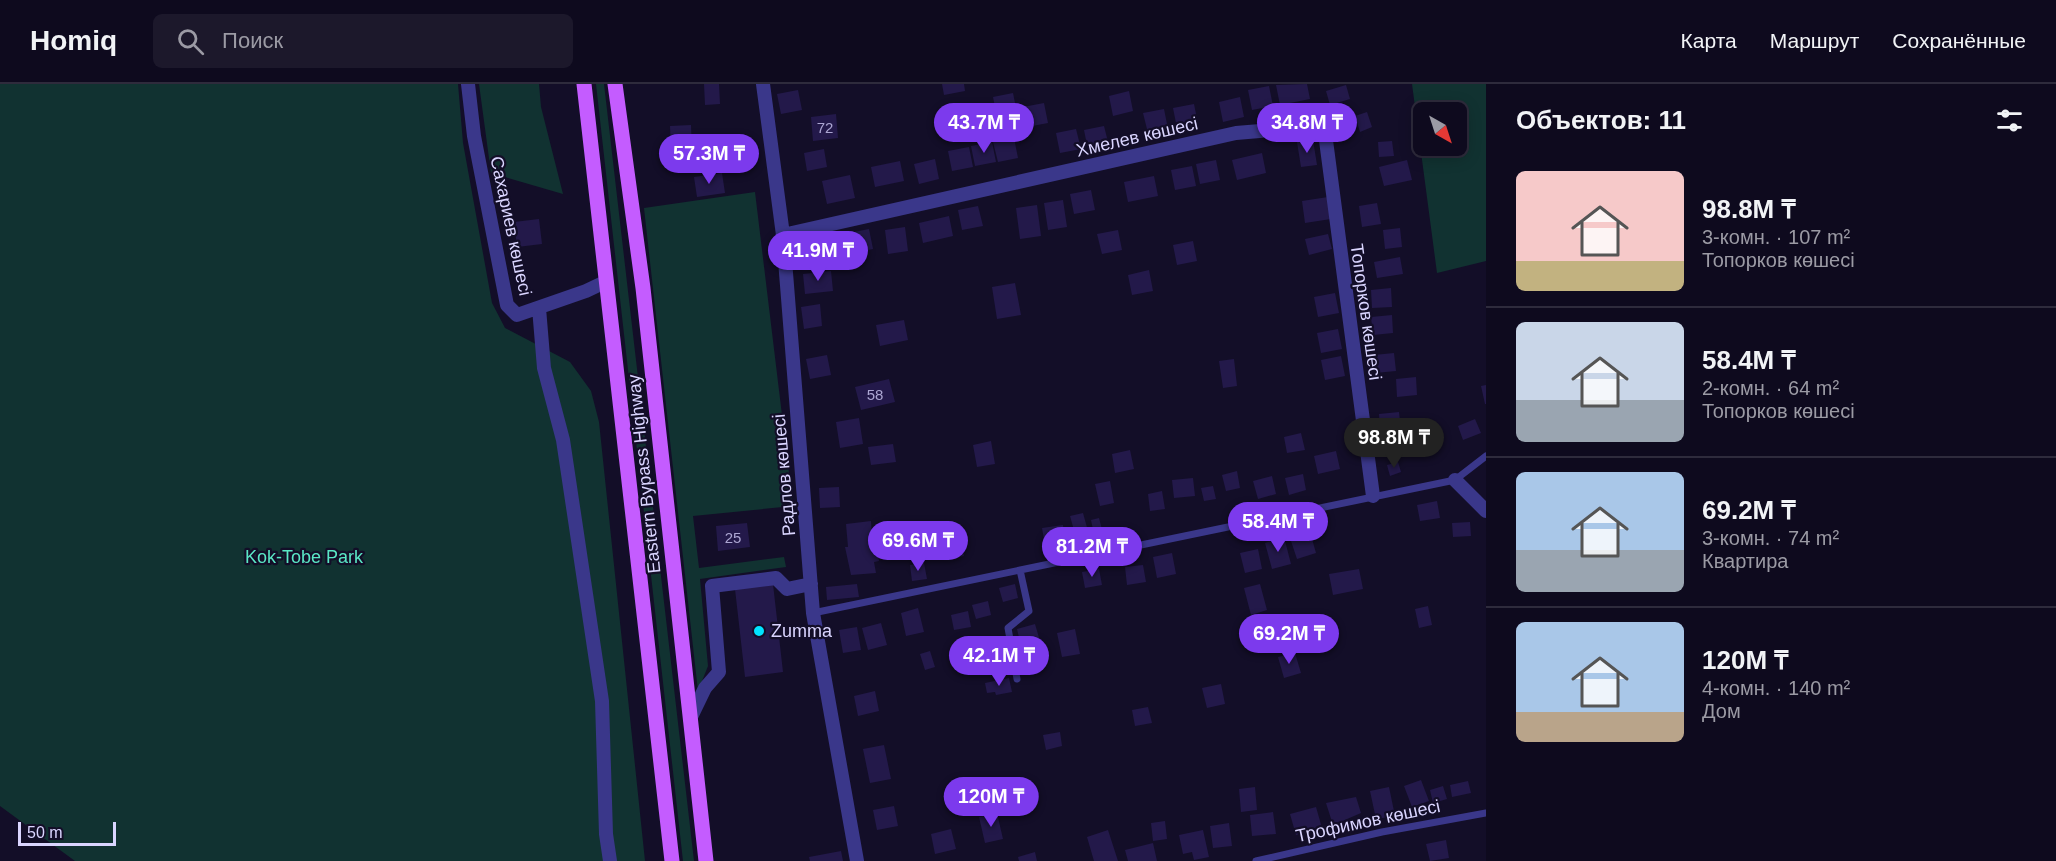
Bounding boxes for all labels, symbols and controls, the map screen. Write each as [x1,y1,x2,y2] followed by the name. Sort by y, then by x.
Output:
[153,14,573,68] search box
[30,25,117,56] text: Homiq
[174,25,207,58] icon: search
[222,28,283,53] text: Поиск
[1681,29,1737,52] text: Карта
[1770,29,1859,52] text: Маршрут
[1892,29,2026,52] text: Сохранённые
[1413,102,1467,156] north arrow
[1413,102,1467,156] map controls
[929,103,1039,154] pin: 43.7M ₸
[1252,103,1362,154] pin: 34.8M ₸
[1993,104,2026,137] icon: filters
[1516,105,1686,135] text: Объектов: 11
[948,111,1020,133] text: 43.7M ₸
[1271,111,1343,133] text: 34.8M ₸
[1074,113,1200,161] street label: Хмелев көшесі
[817,119,833,136] house number: 72
[654,134,764,185] pin: 57.3M ₸
[673,142,745,164] text: 57.3M ₸
[486,154,536,298] street label: Сахариев көшесі
[1702,194,1796,224] text: 98.8M ₸
[1564,195,1636,267] icon: home
[1702,226,1850,248] text: 3-комн. · 107 m²
[763,231,873,282] pin: 41.9M ₸
[782,239,854,261] text: 41.9M ₸
[1347,243,1385,381] street label: Топорков көшесі
[1702,249,1855,271] text: Топорков көшесі
[1702,345,1796,375] text: 58.4M ₸
[1564,346,1636,418] icon: home
[624,373,664,575] street label: Eastern Bypass Highway
[1702,377,1839,399] text: 2-комн. · 64 m²
[867,386,883,403] house number: 58
[1702,400,1855,422] text: Топорков көшесі
[769,413,799,537] street label: Радлов көшесі
[1339,418,1449,469] pin: 98.8M ₸
[1358,426,1430,448] text: 98.8M ₸
[1702,495,1796,525] text: 69.2M ₸
[1564,496,1636,568] icon: home
[1223,502,1333,553] pin: 58.4M ₸
[1242,510,1314,532] text: 58.4M ₸
[863,521,973,572] pin: 69.6M ₸
[1037,527,1147,578] pin: 81.2M ₸
[1702,527,1839,549] text: 3-комн. · 74 m²
[725,529,741,546] house number: 25
[882,529,954,551] text: 69.6M ₸
[1056,535,1128,557] text: 81.2M ₸
[245,547,364,567] park label: Kok-Tobe Park
[1702,550,1788,572] text: Квартира
[1234,614,1344,665] pin: 69.2M ₸
[771,621,833,641] place label: Zumma
[1253,622,1325,644] text: 69.2M ₸
[752,624,766,638] marker: Zumma
[944,636,1054,687] pin: 42.1M ₸
[963,644,1035,666] text: 42.1M ₸
[1702,645,1788,675] text: 120M ₸
[1564,646,1636,718] icon: home
[1702,677,1850,699] text: 4-комн. · 140 m²
[1702,700,1741,722] text: Дом
[942,777,1040,828] pin: 120M ₸
[958,785,1024,807] text: 120M ₸
[1294,796,1442,846] street label: Трофимов көшесі
[18,819,116,846] scale bar
[27,824,63,841] text: 50 m

